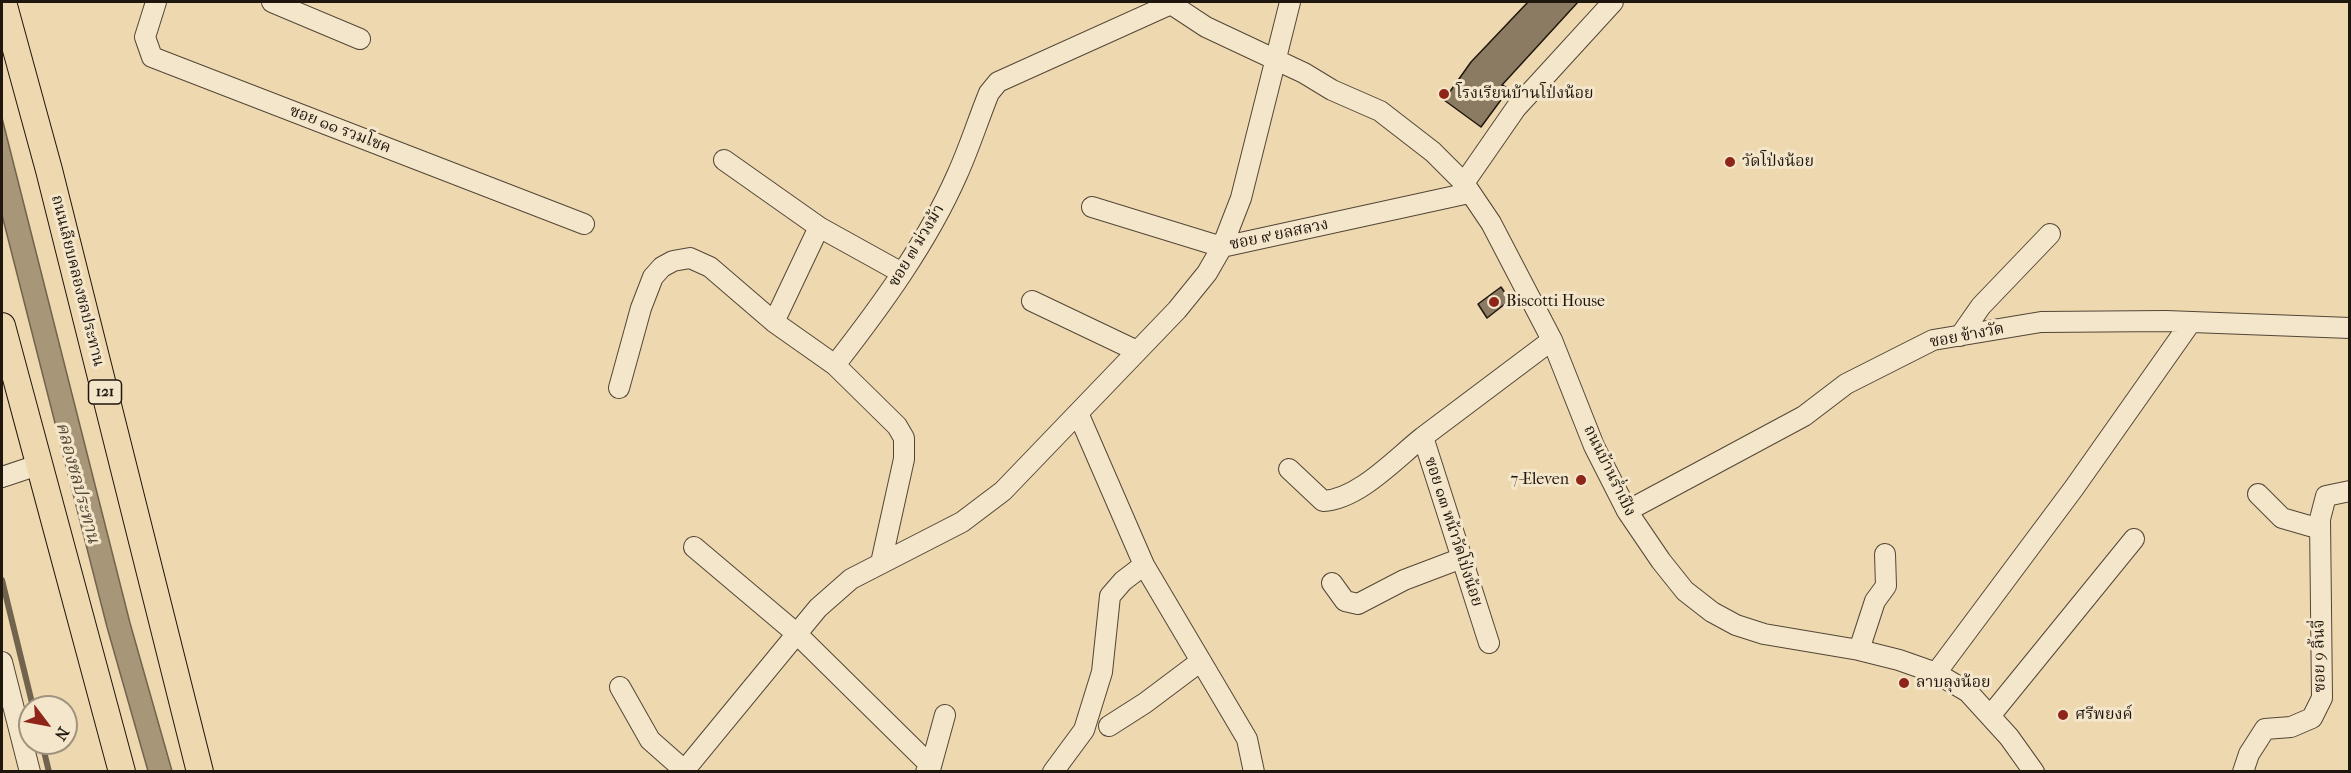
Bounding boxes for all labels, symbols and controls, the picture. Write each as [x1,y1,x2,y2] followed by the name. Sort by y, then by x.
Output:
[1456,84,1594,104] place label: โรงเรียนบ้านโป่งน้อย
[1437,87,1451,101] marker: โรงเรียนบ้านโป่งน้อย
[287,102,393,158] street label: ซอย ๑๑ รวมโชค
[1742,152,1814,172] place label: วัดโป่งน้อย
[1723,155,1737,169] marker: วัดโป่งน้อย
[46,193,108,369] street label: ถนนเลียบคลองชลประทาน
[885,201,949,291] street label: ซอย ๗ ม่วงม้า
[1228,215,1330,255] street label: ซอย ๙ ยลสลวง
[1506,292,1605,312] place label: Biscotti House
[1487,295,1501,309] marker: Biscotti House
[1928,319,2006,353] street label: ซอย ข้างวัด
[88,380,122,404] road number: 121
[50,420,104,546] water label: คลองชลประทาน
[1579,422,1639,520] street label: ถนนบ้านร่ำเปิง
[1420,455,1486,609] street label: ซอย ๑๓ หน้าวัดโป่งน้อย
[1510,470,1569,490] place label: 7-Eleven
[1574,473,1588,487] marker: 7-Eleven
[2310,619,2330,693] street label: ซอย 9 ลิ้นจี่
[1916,673,1990,693] place label: ลาบลุงน้อย
[1897,676,1911,690] marker: ลาบลุงน้อย
[18,695,78,755] north arrow
[2075,705,2133,725] place label: ศรีพยงค์
[2056,708,2070,722] marker: ศรีพยงค์
[51,724,73,744] text: N

